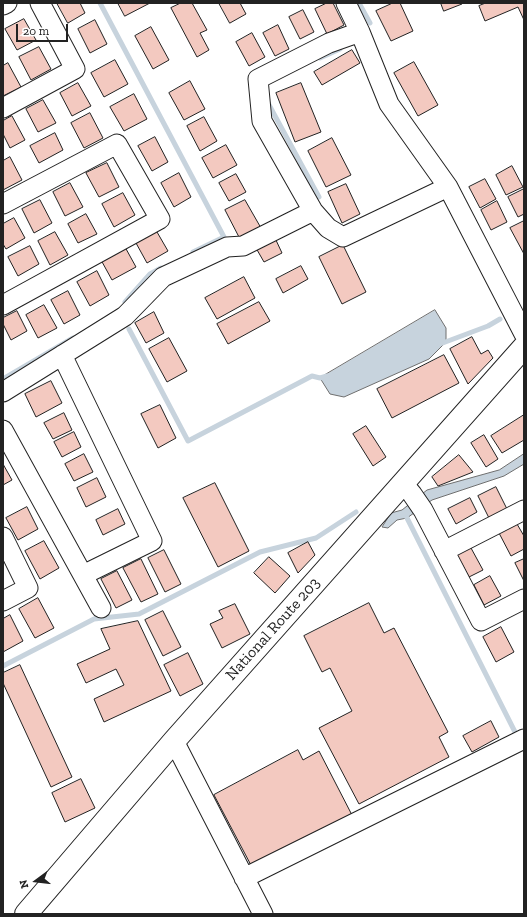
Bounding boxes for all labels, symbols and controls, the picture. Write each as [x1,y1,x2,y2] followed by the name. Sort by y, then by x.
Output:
[18,16,70,42] scale bar
[23,24,49,38] text: 20 m
[222,574,324,684] street label: National Route 203
[16,861,56,901] north arrow
[17,879,31,890] text: N

